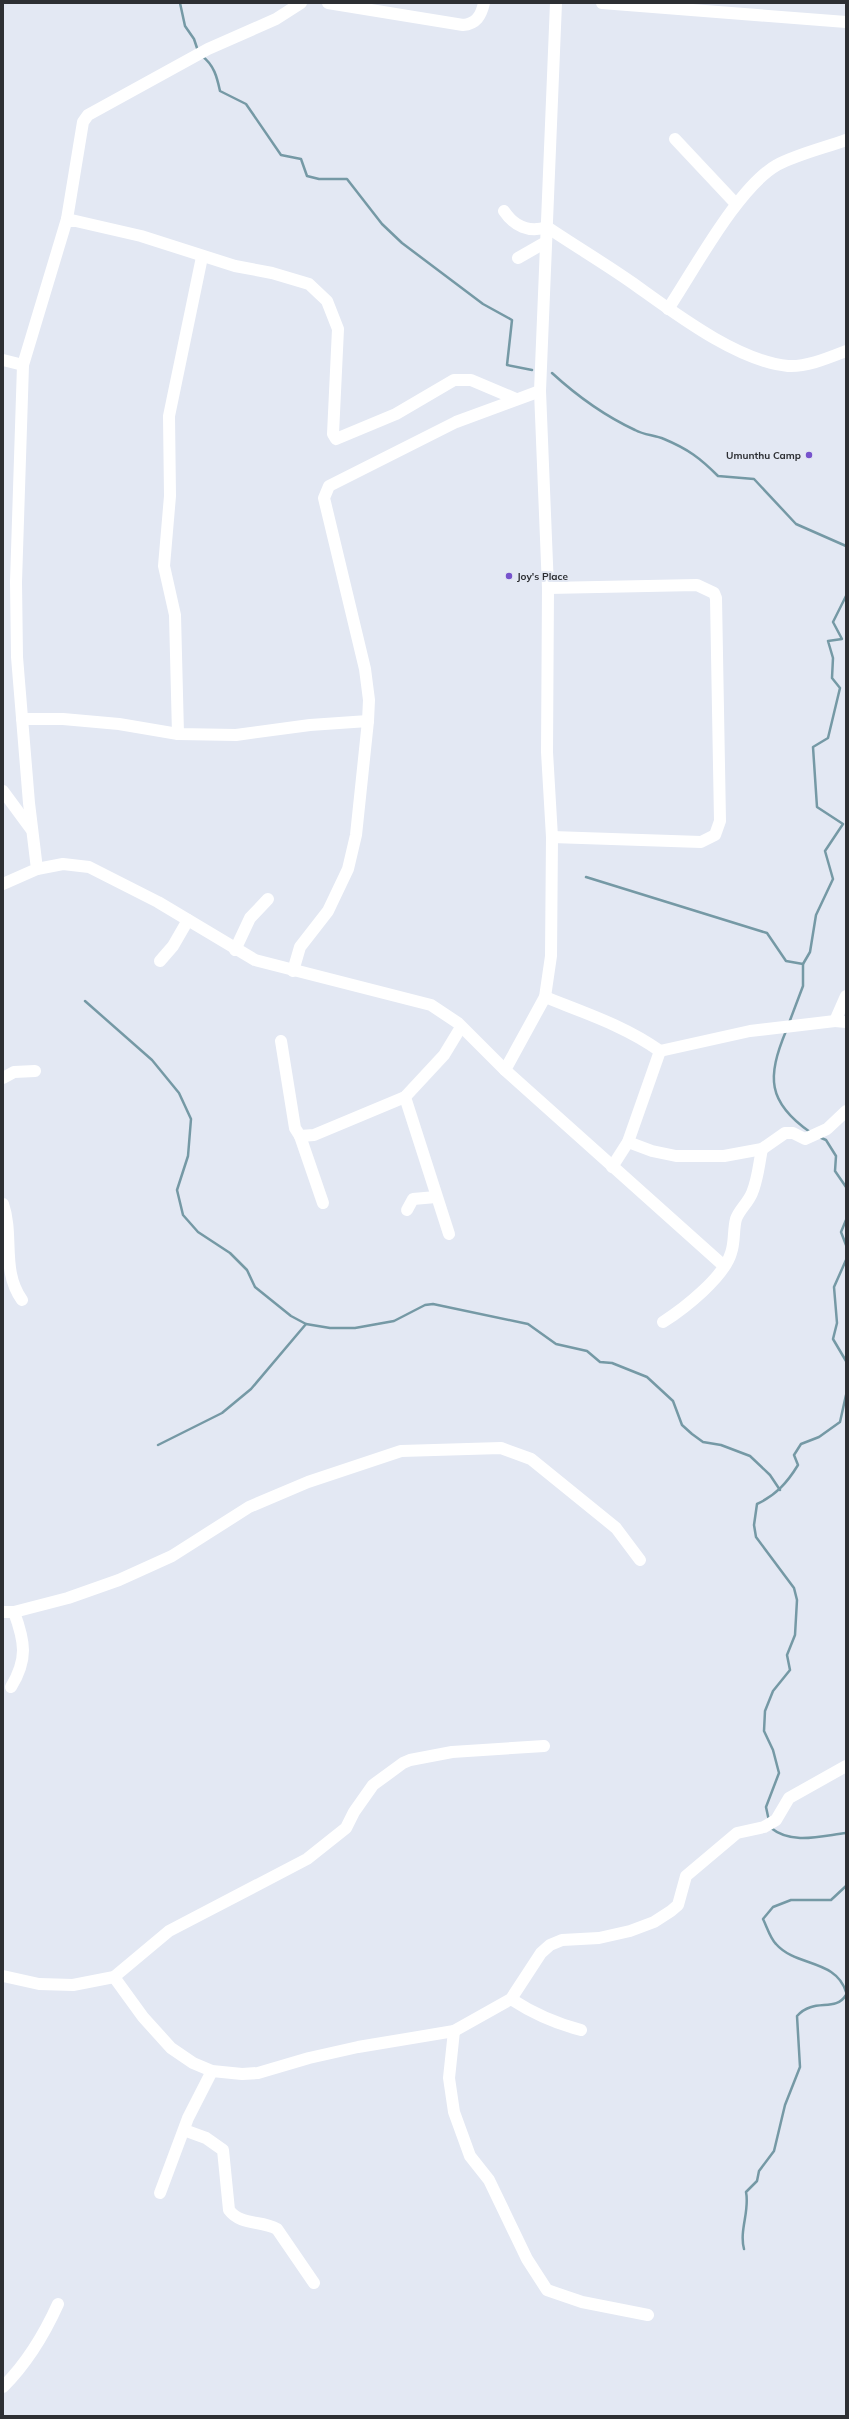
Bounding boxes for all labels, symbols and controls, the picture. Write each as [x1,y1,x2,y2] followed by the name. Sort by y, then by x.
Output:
[726,449,801,462] place label: Umunthu Camp
[804,450,814,460] marker: Umunthu Camp
[517,570,568,583] place label: Joy's Place
[504,571,514,581] marker: Joy's Place

